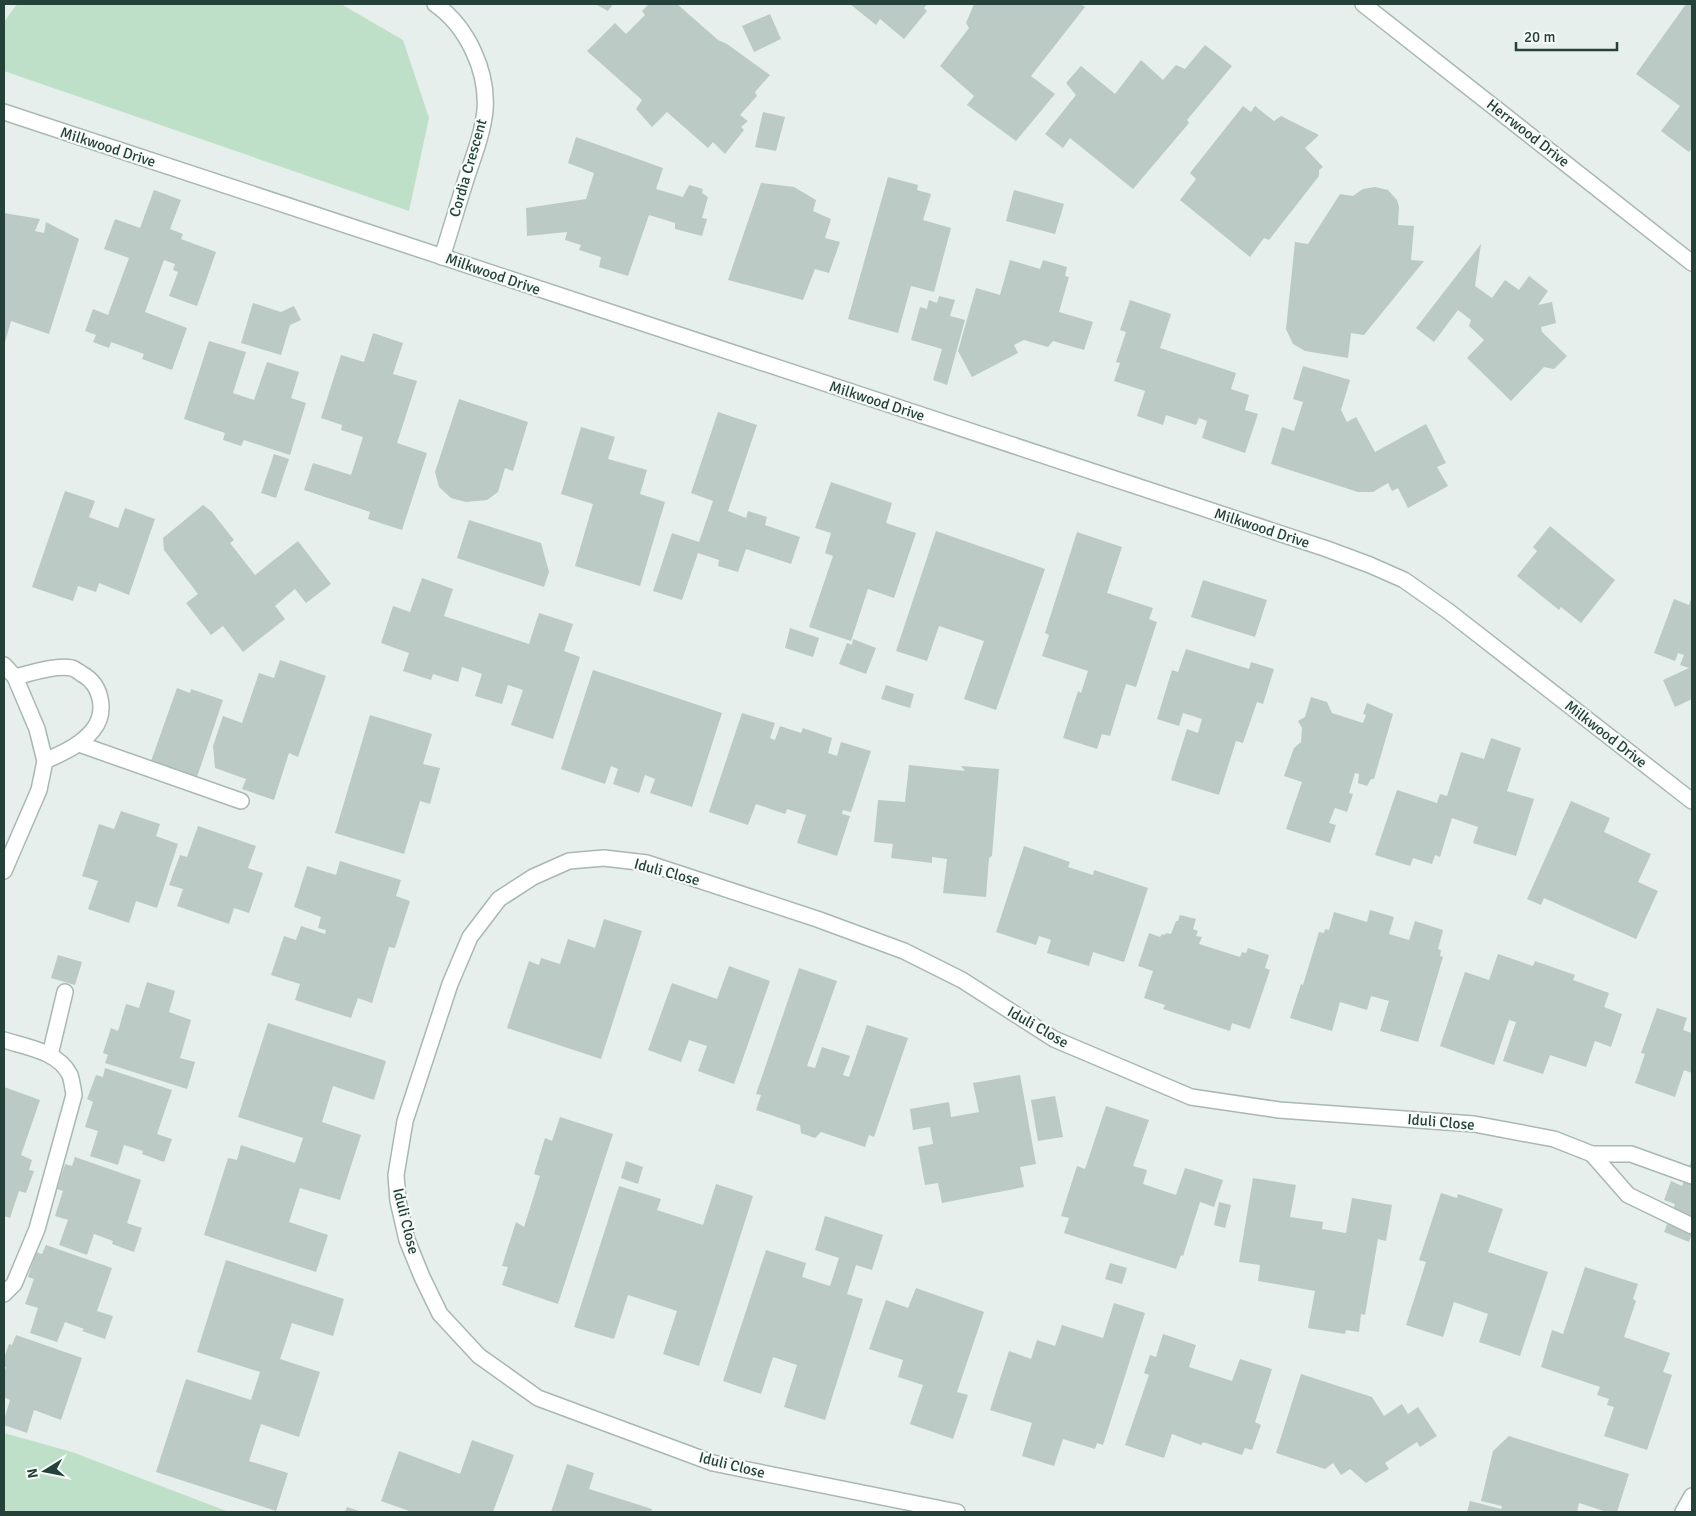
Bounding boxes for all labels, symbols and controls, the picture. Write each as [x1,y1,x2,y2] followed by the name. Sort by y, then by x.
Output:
[1516,20,1617,52] scale bar
[1524,28,1555,46] text: 20 m
[1483,95,1573,171] street label: Herrwood Drive
[445,117,491,219] street label: Cordia Crescent
[58,123,158,171] street label: Milkwood Drive
[443,249,543,299] street label: Milkwood Drive
[827,377,927,425] street label: Milkwood Drive
[1212,504,1312,552] street label: Milkwood Drive
[1561,696,1651,772] street label: Milkwood Drive
[632,855,702,889] street label: Iduli Close
[1004,1002,1072,1052] street label: Iduli Close
[1407,1110,1475,1134] street label: Iduli Close
[389,1186,423,1256] street label: Iduli Close
[20,1446,70,1496] north arrow
[697,1448,767,1482] street label: Iduli Close
[23,1467,42,1479] text: N

